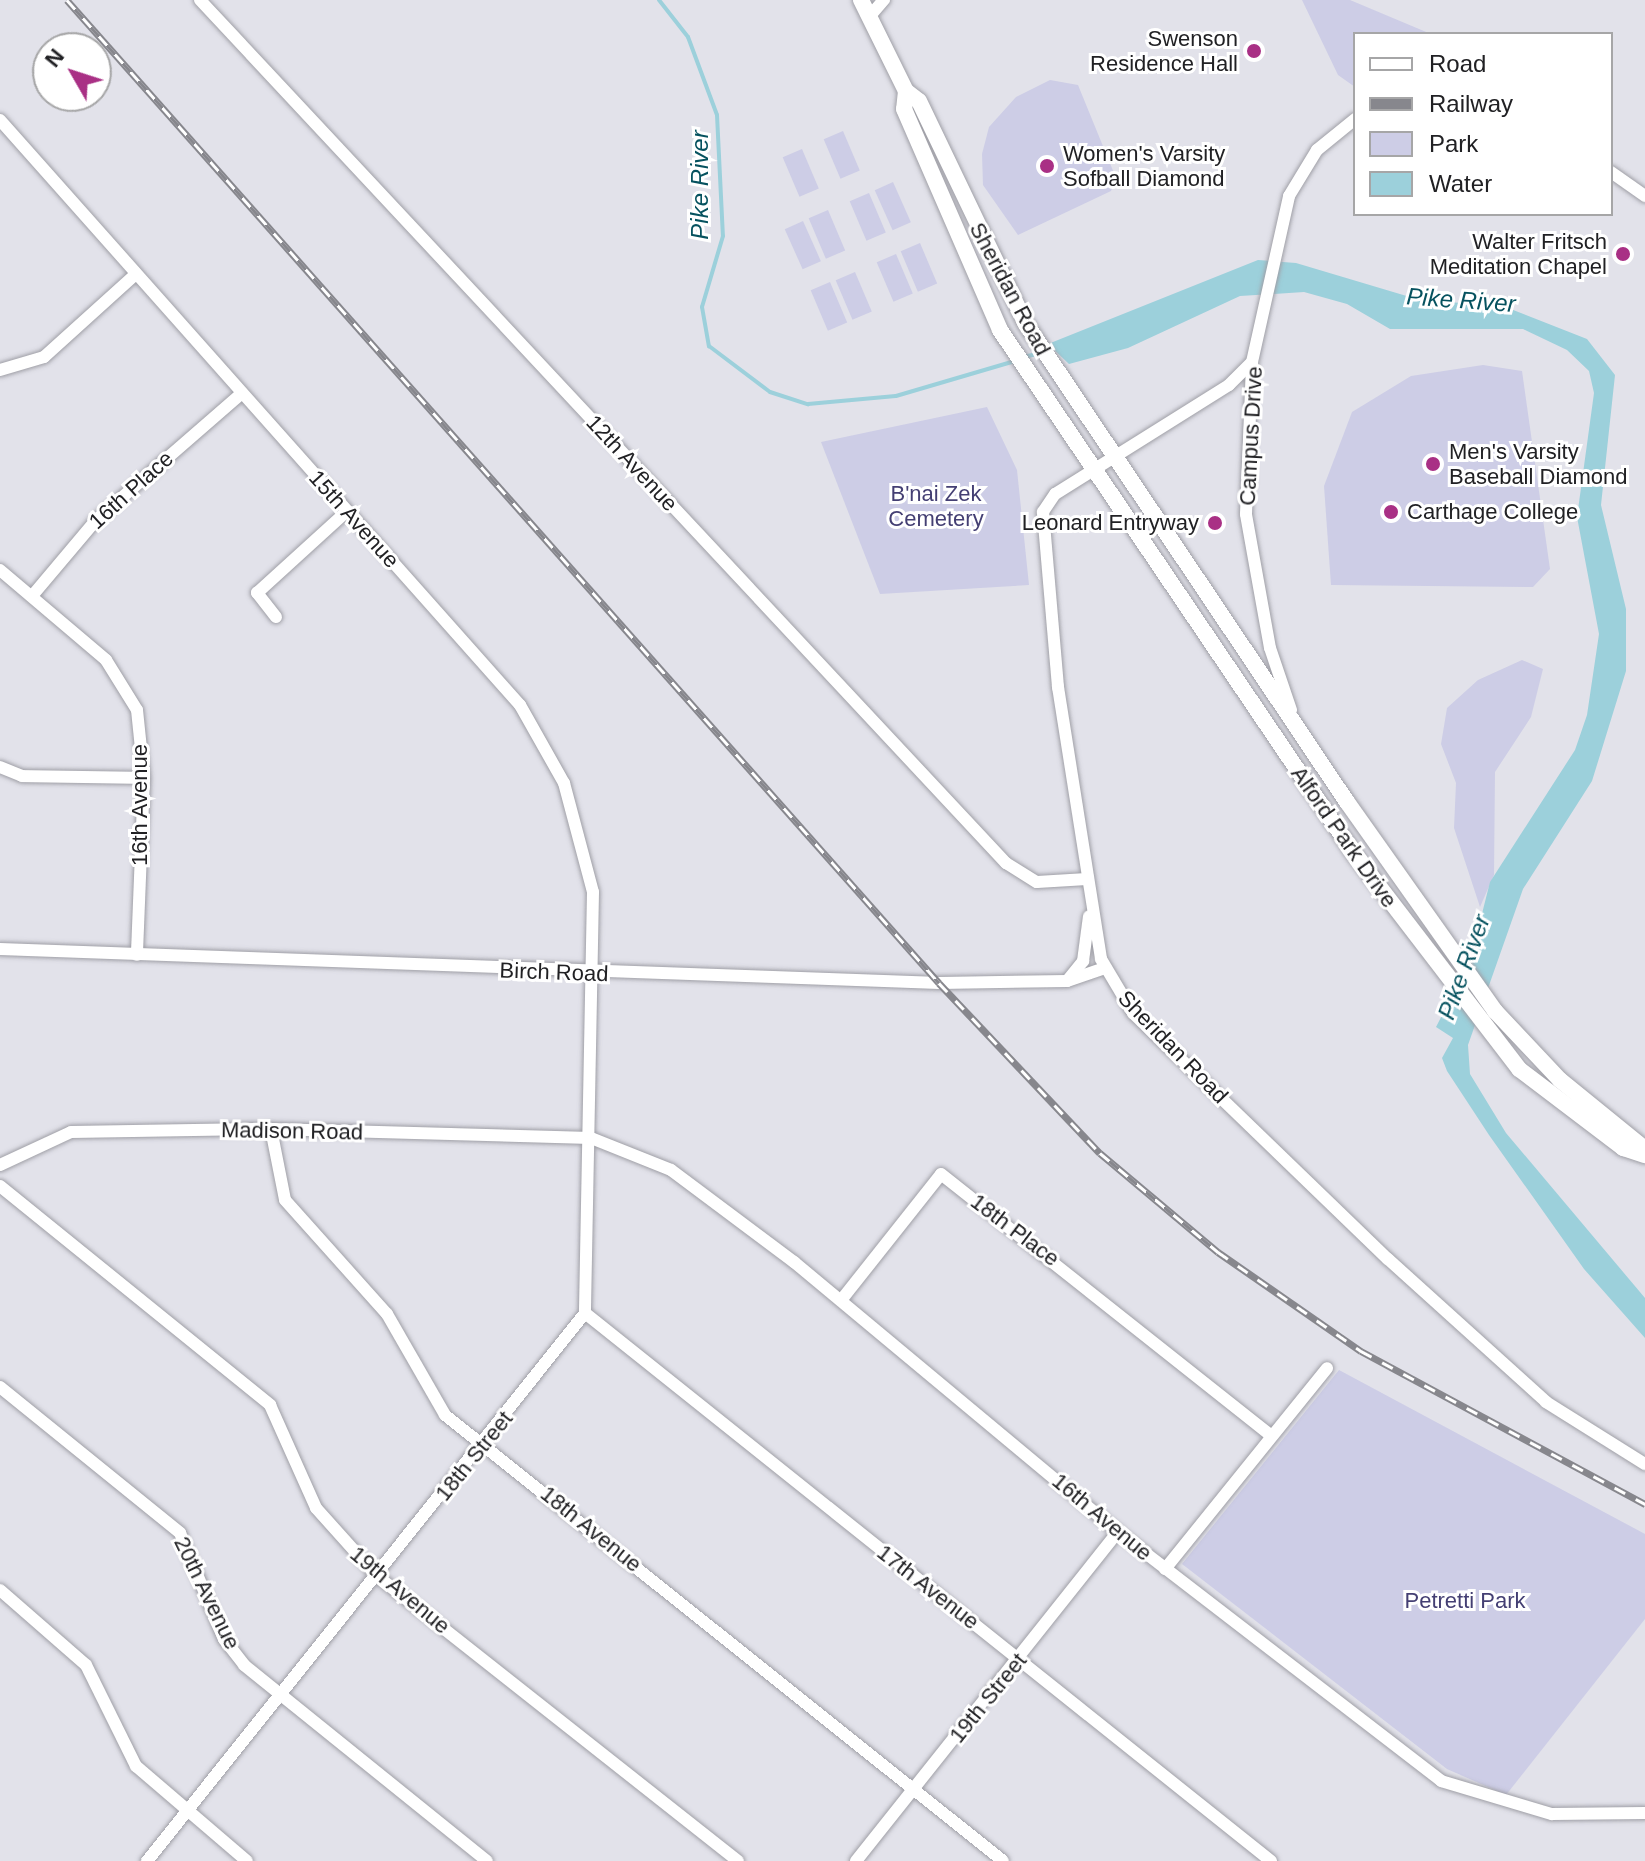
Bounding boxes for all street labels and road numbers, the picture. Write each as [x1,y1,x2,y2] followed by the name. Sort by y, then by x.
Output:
[964,218,1056,360] street label: Sheridan Road
[1234,366,1268,506] street label: Campus Drive
[580,409,684,517] street label: 12th Avenue
[84,445,178,535] street label: 16th Place
[303,464,405,574] street label: 15th Avenue
[127,743,153,867] street label: 16th Avenue
[1286,761,1402,913] street label: Alford Park Drive
[499,957,609,987] street label: Birch Road
[1113,985,1233,1109] street label: Sheridan Road
[221,1117,363,1145] street label: Madison Road
[966,1188,1064,1272] street label: 18th Place
[430,1406,518,1506] street label: 18th Street
[1046,1467,1158,1567] street label: 16th Avenue
[535,1480,647,1578] street label: 18th Avenue
[168,1532,246,1654] street label: 20th Avenue
[871,1539,985,1635] street label: 17th Avenue
[344,1540,456,1640] street label: 19th Avenue
[944,1648,1032,1748] street label: 19th Street

